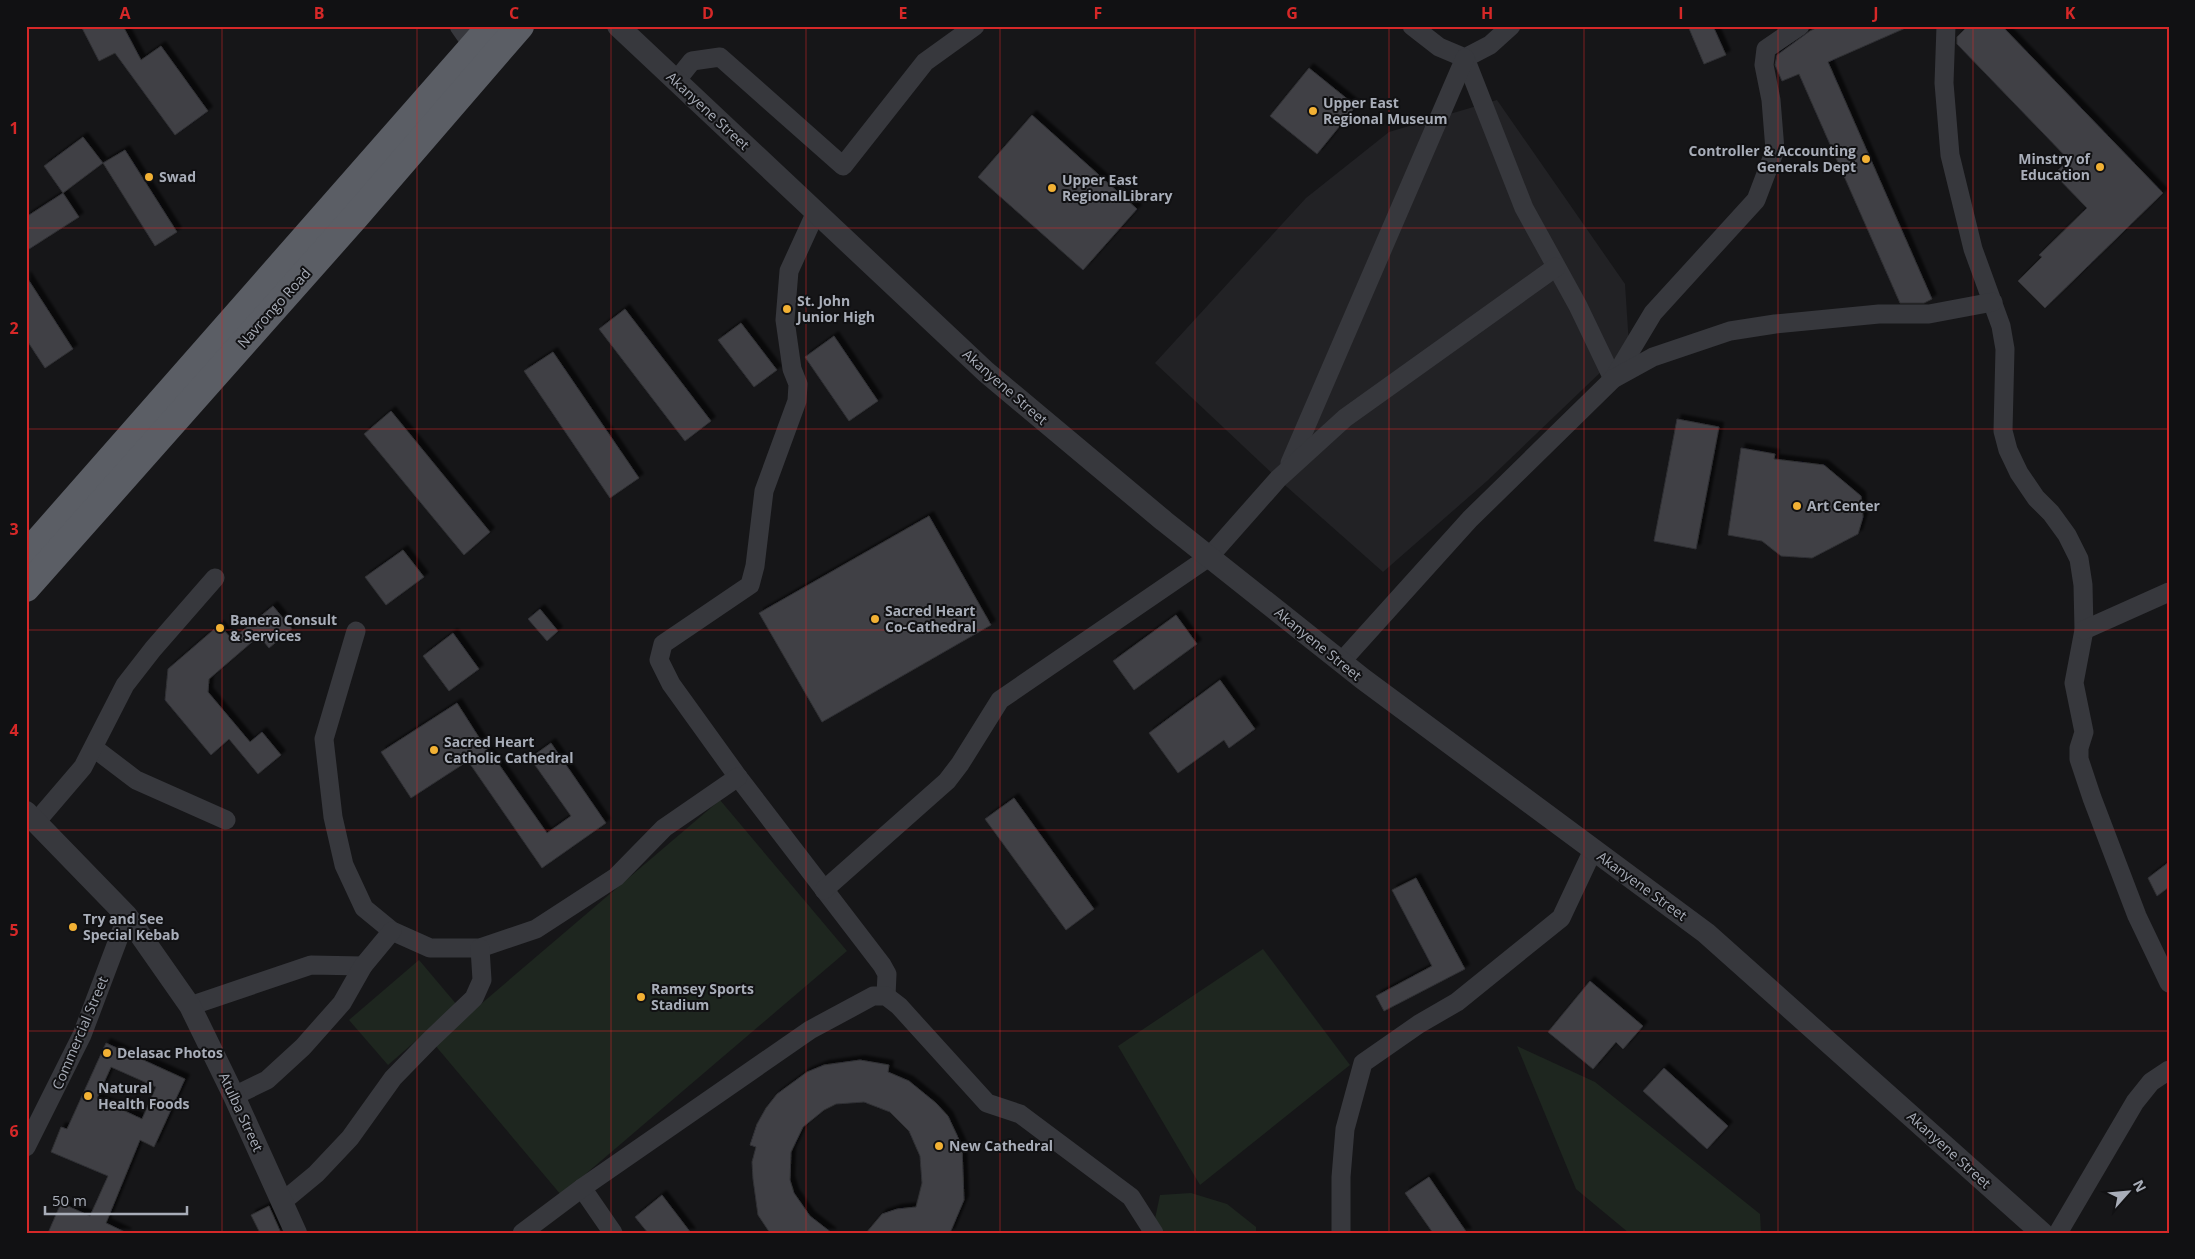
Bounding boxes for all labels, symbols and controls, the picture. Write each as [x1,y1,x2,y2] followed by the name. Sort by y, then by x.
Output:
[119,2,131,24] text: A
[314,2,324,24] text: B
[509,2,519,24] text: C
[702,2,714,24] text: D
[899,2,908,24] text: E
[1094,2,1102,24] text: F
[1286,2,1298,24] text: G
[1481,2,1493,24] text: H
[1678,2,1684,24] text: I
[1871,2,1879,24] text: J
[2065,2,2076,24] text: K
[663,67,754,154] street label: Akanyene Street
[1323,93,1448,128] place label: Upper East Regional Museum
[1307,105,1319,117] marker: Upper East Regional Museum
[9,117,19,139] text: 1
[1689,141,1856,176] place label: Controller & Accounting Generals Dept
[2018,149,2092,184] place label: Minstry of Education
[1860,153,1872,165] marker: Controller & Accounting Generals Dept
[2094,161,2106,173] marker: Minstry of Education
[159,167,196,186] place label: Swad
[1062,170,1173,205] place label: Upper East RegionalLibrary
[143,171,155,183] marker: Swad
[1046,182,1058,194] marker: Upper East RegionalLibrary
[233,264,315,352] street label: Navrongo Road
[795,291,875,326] place label: St. John Junior High
[781,303,793,315] marker: St. John Junior High
[9,317,19,339] text: 2
[959,344,1052,429] street label: Akanyene Street
[1807,496,1880,515] place label: Art Center
[1791,500,1803,512] marker: Art Center
[9,518,19,540] text: 3
[885,601,976,636] place label: Sacred Heart Co-Cathedral
[1271,603,1366,685] street label: Akanyene Street
[230,610,337,645] place label: Banera Consult & Services
[869,613,881,625] marker: Sacred Heart Co-Cathedral
[214,622,226,634] marker: Banera Consult & Services
[9,719,19,741] text: 4
[444,732,574,767] place label: Sacred Heart Catholic Cathedral
[428,744,440,756] marker: Sacred Heart Catholic Cathedral
[1594,847,1691,925] street label: Akanyene Street
[83,909,180,944] place label: Try and See Special Kebab
[9,919,19,941] text: 5
[67,921,79,933] marker: Try and See Special Kebab
[47,973,112,1092] street label: Commercial Street
[651,979,754,1014] place label: Ramsey Sports Stadium
[635,991,647,1003] marker: Ramsey Sports Stadium
[117,1043,223,1062] place label: Delasac Photos
[101,1047,113,1059] marker: Delasac Photos
[215,1069,268,1154] street label: Atulba Street
[98,1078,190,1113] place label: Natural Health Foods
[82,1090,94,1102] marker: Natural Health Foods
[1903,1107,1995,1192] street label: Akanyene Street
[9,1120,19,1142] text: 6
[949,1136,1053,1155] place label: New Cathedral
[933,1140,945,1152] marker: New Cathedral
[2102,1166,2152,1216] north arrow
[2129,1176,2151,1195] text: N
[45,1184,188,1216] scale bar
[52,1190,87,1210] text: 50 m

